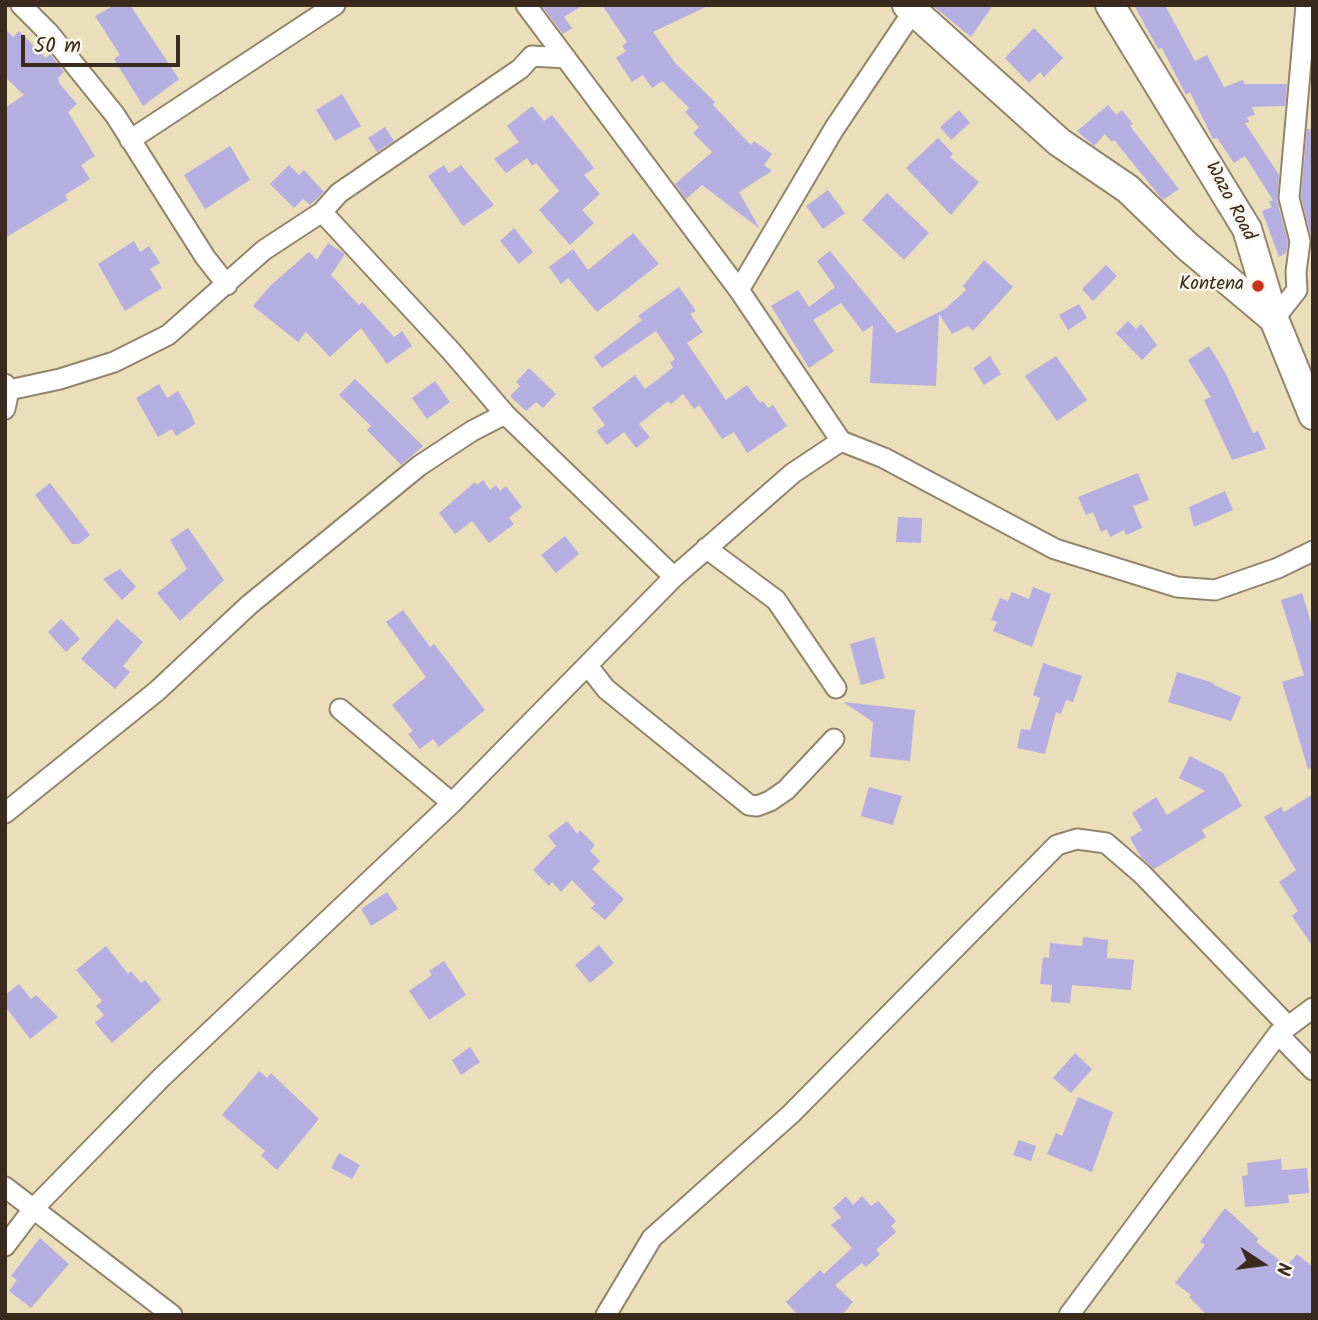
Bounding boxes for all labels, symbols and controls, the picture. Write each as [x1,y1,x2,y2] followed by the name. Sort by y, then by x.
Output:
[24,21,184,65] scale bar
[34,30,81,63] text: 50 m
[1199,158,1259,246] street label: Wazo Road
[1179,275,1244,297] place label: Kontena
[1250,278,1266,294] marker: Kontena
[1227,1229,1297,1299] north arrow
[1266,1260,1298,1278] text: N

